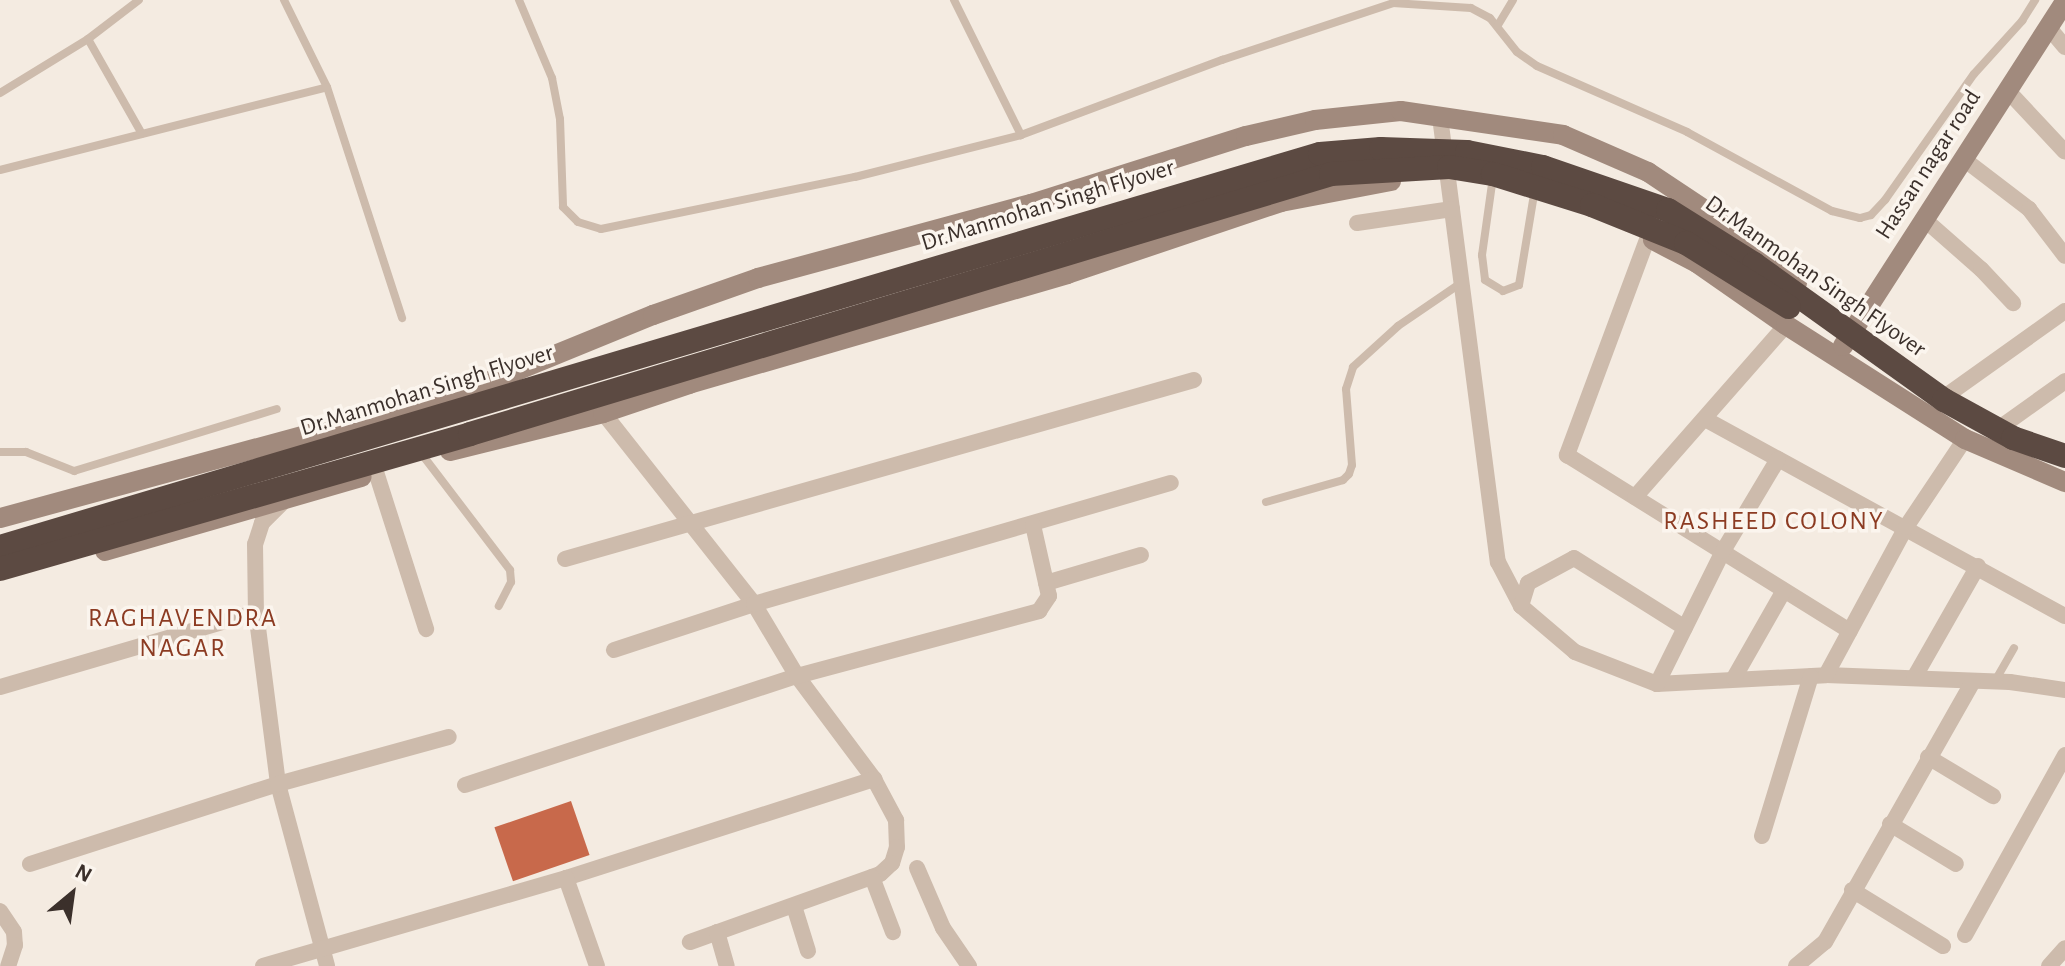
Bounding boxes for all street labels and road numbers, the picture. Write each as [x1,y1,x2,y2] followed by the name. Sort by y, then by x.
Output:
[1870,85,1988,245] street label: Hassan nagar road
[918,154,1178,258] street label: Dr.Manmohan Singh Flyover
[1699,190,1931,364] street label: Dr.Manmohan Singh Flyover
[297,339,557,443] street label: Dr.Manmohan Singh Flyover

